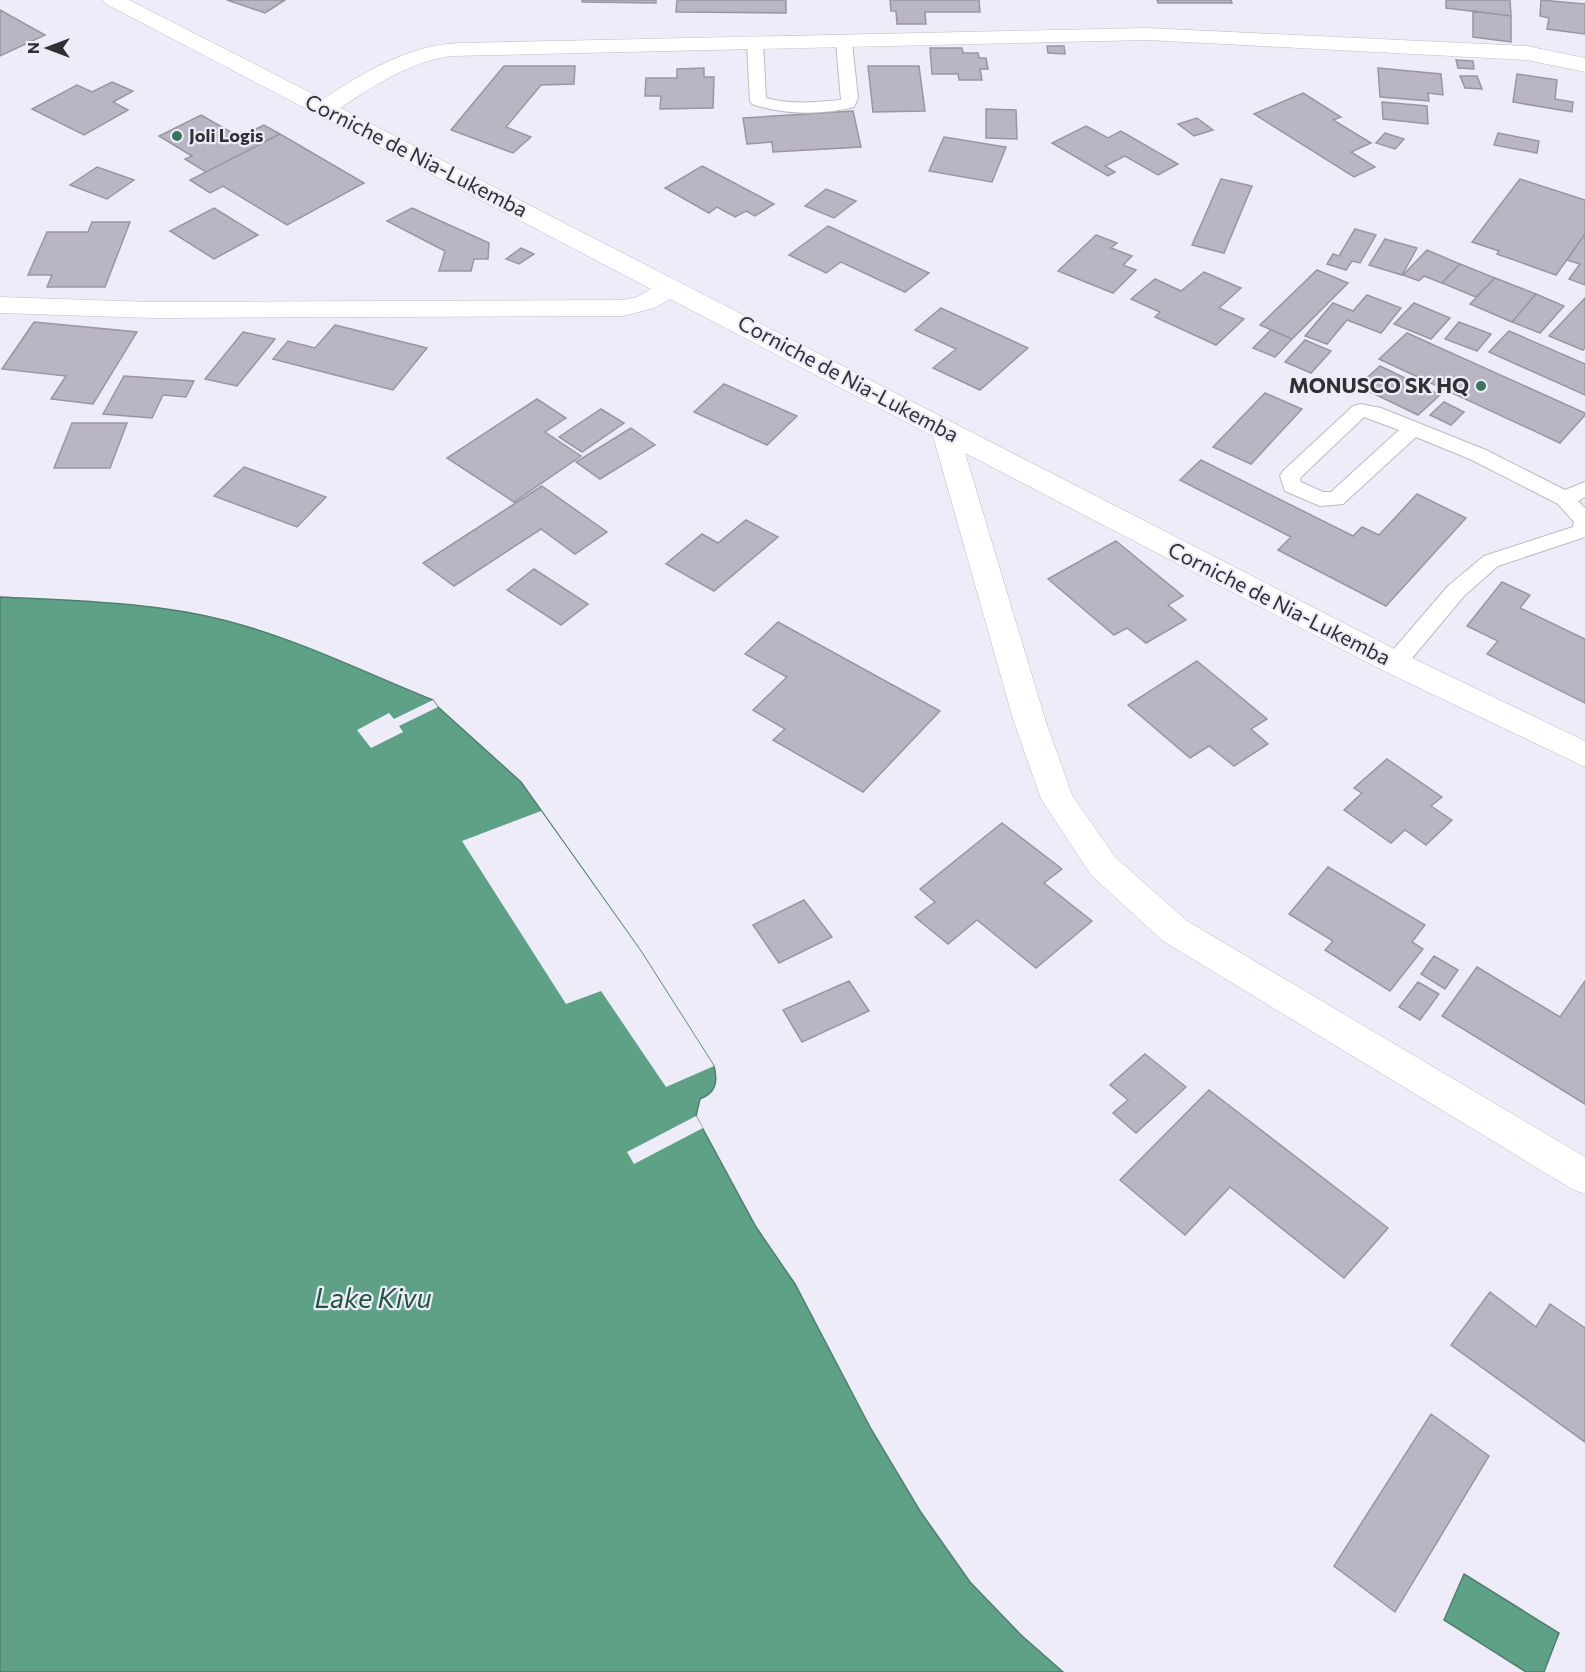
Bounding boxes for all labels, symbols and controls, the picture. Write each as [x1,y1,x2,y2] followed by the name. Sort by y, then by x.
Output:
[18,18,78,78] north arrow
[23,42,42,54] text: N
[301,88,532,222] street label: Corniche de Nia-Lukemba
[189,124,263,146] place label: Joli Logis
[170,129,184,143] marker: Joli Logis
[734,309,963,446] street label: Corniche de Nia-Lukemba
[1289,372,1469,397] place label: MONUSCO SK HQ
[1474,379,1488,393] marker: MONUSCO SK HQ
[1164,536,1395,670] street label: Corniche de Nia-Lukemba
[315,1281,432,1314] water label: Lake Kivu

